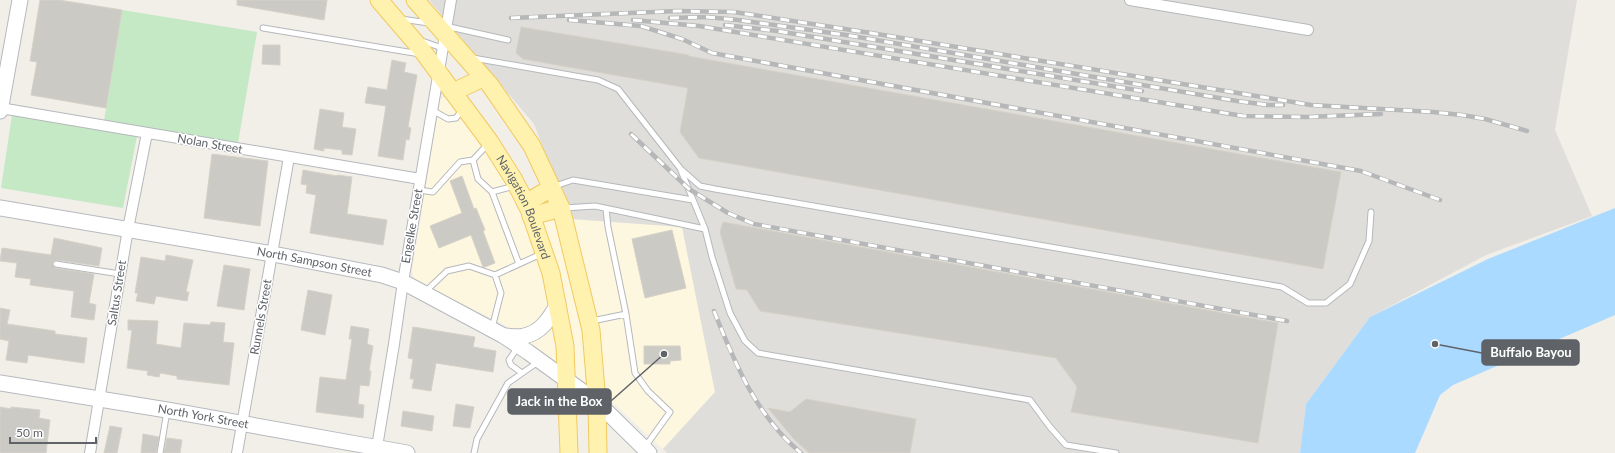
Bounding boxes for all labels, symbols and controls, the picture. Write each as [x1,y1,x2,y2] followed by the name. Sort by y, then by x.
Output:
[176,130,245,157] street label: Nolan Street
[493,152,554,261] street label: Navigation Boulevard
[398,187,426,264] street label: Engelke Street
[256,243,374,280] street label: North Sampson Street
[104,258,129,327] street label: Saltus Street
[246,277,275,356] street label: Runnels Street
[1482,340,1579,365] callout: Buffalo Bayou
[1490,344,1572,360] text: Buffalo Bayou
[508,389,611,414] callout: Jack in the Box
[516,393,603,409] text: Jack in the Box
[157,401,251,432] street label: North York Street
[10,419,96,445] scale bar
[16,425,43,440] text: 50 m

